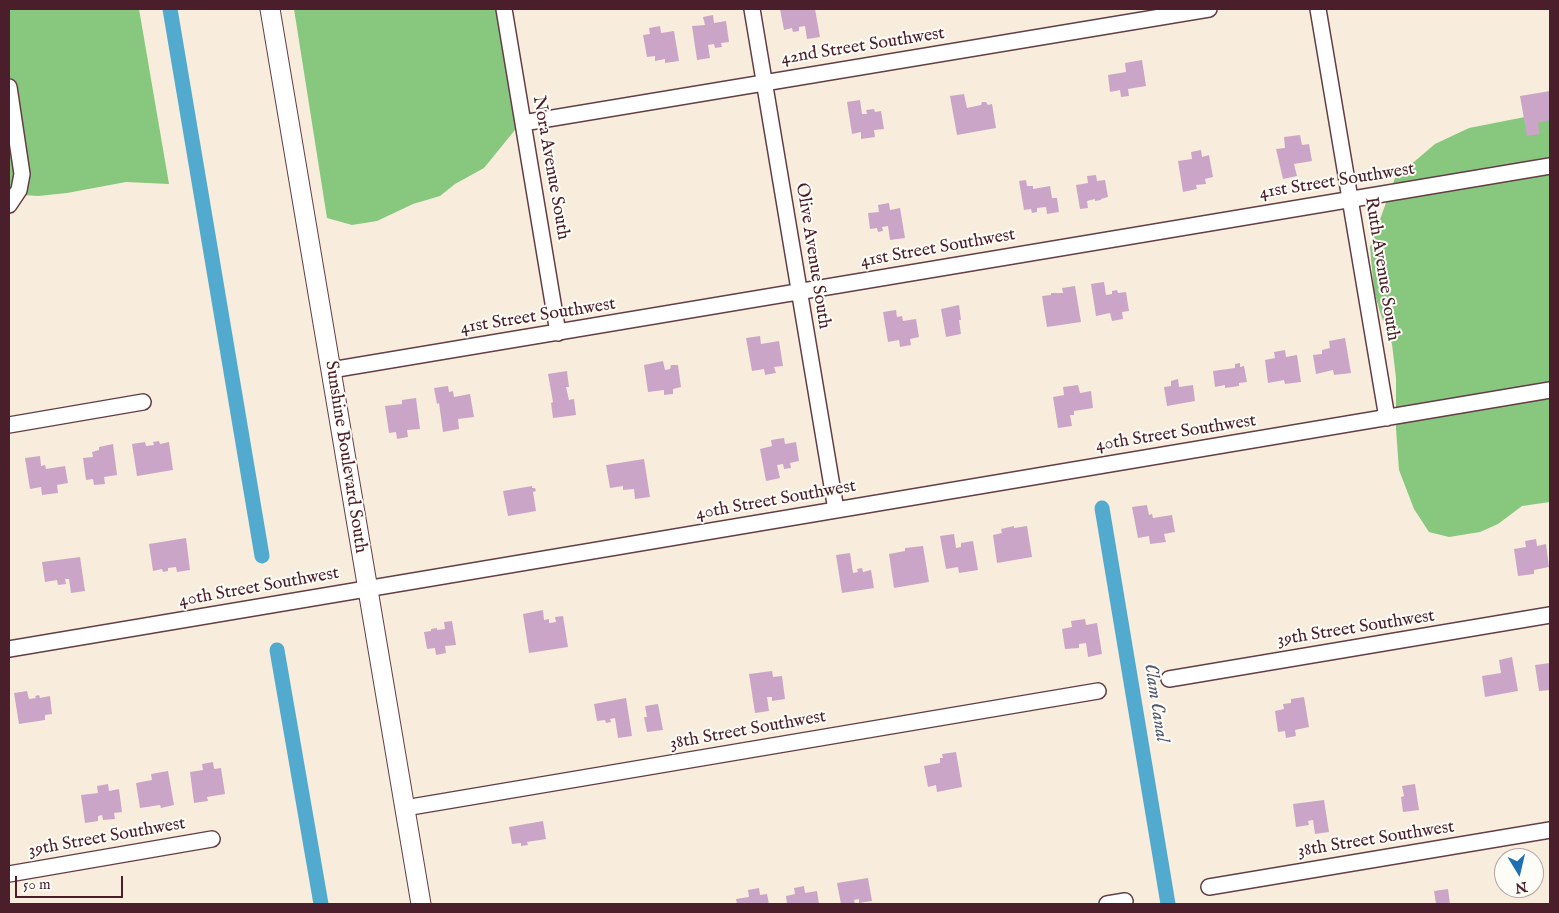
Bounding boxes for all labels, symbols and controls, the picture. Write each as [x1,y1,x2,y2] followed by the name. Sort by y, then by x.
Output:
[780,23,946,71] street label: 42nd Street Southwest
[527,94,573,242] street label: Nora Avenue South
[1258,159,1416,205] street label: 41st Street Southwest
[790,181,834,331] street label: Olive Avenue South
[1359,195,1403,343] street label: Ruth Avenue South
[859,225,1017,273] street label: 41st Street Southwest
[459,294,617,340] street label: 41st Street Southwest
[319,359,371,555] street label: Sunshine Boulevard South
[1094,411,1258,457] street label: 40th Street Southwest
[694,476,858,526] street label: 40th Street Southwest
[177,563,341,613] street label: 40th Street Southwest
[1276,606,1436,652] street label: 39th Street Southwest
[1138,662,1172,744] water label: Clam Canal
[668,707,828,755] street label: 38th Street Southwest
[27,814,187,862] street label: 39th Street Southwest
[1296,817,1456,863] street label: 38th Street Southwest
[1494,848,1544,898] north arrow
[18,866,125,898] scale bar
[23,875,51,894] text: 50 m
[1514,877,1529,897] text: N

